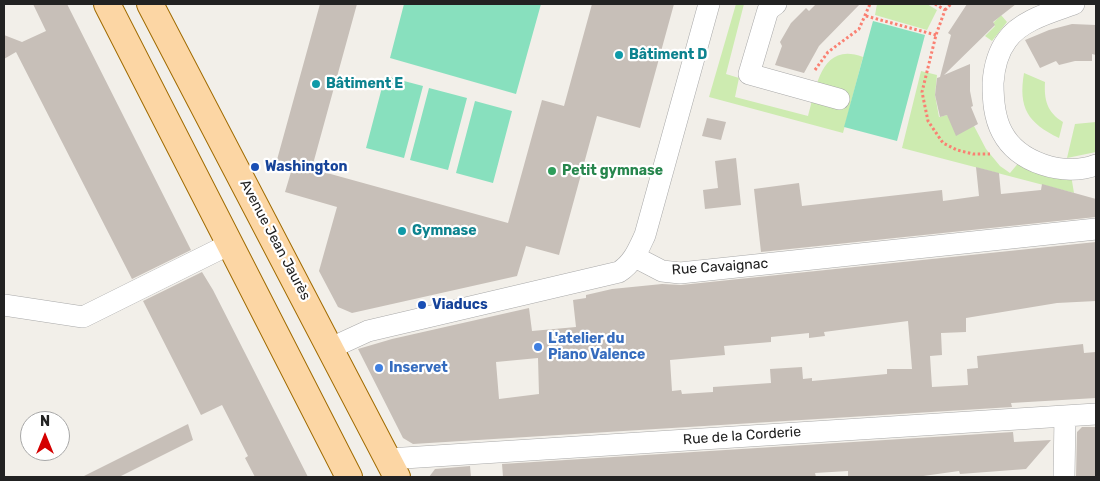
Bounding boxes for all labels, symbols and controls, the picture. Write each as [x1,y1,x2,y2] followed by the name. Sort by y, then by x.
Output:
[629,47,707,63] place label: Bâtiment D
[613,49,625,61] marker: Bâtiment D
[326,76,403,92] place label: Bâtiment E
[310,78,322,90] marker: Bâtiment E
[265,159,347,175] place label: Washington
[249,161,261,173] marker: Washington
[562,163,663,179] place label: Petit gymnase
[546,165,558,177] marker: Petit gymnase
[236,177,314,303] street label: Avenue Jean Jaurès
[412,223,477,239] place label: Gymnase
[396,225,408,237] marker: Gymnase
[671,255,769,279] street label: Rue Cavaignac
[432,297,488,313] place label: Viaducs
[416,299,428,311] marker: Viaducs
[548,331,645,364] place label: L'atelier du Piano Valence
[532,341,544,353] marker: L'atelier du Piano Valence
[389,360,448,376] place label: Inservet
[373,362,385,374] marker: Inservet
[20,411,70,461] north arrow
[40,413,50,430] text: N
[682,423,802,449] street label: Rue de la Corderie

